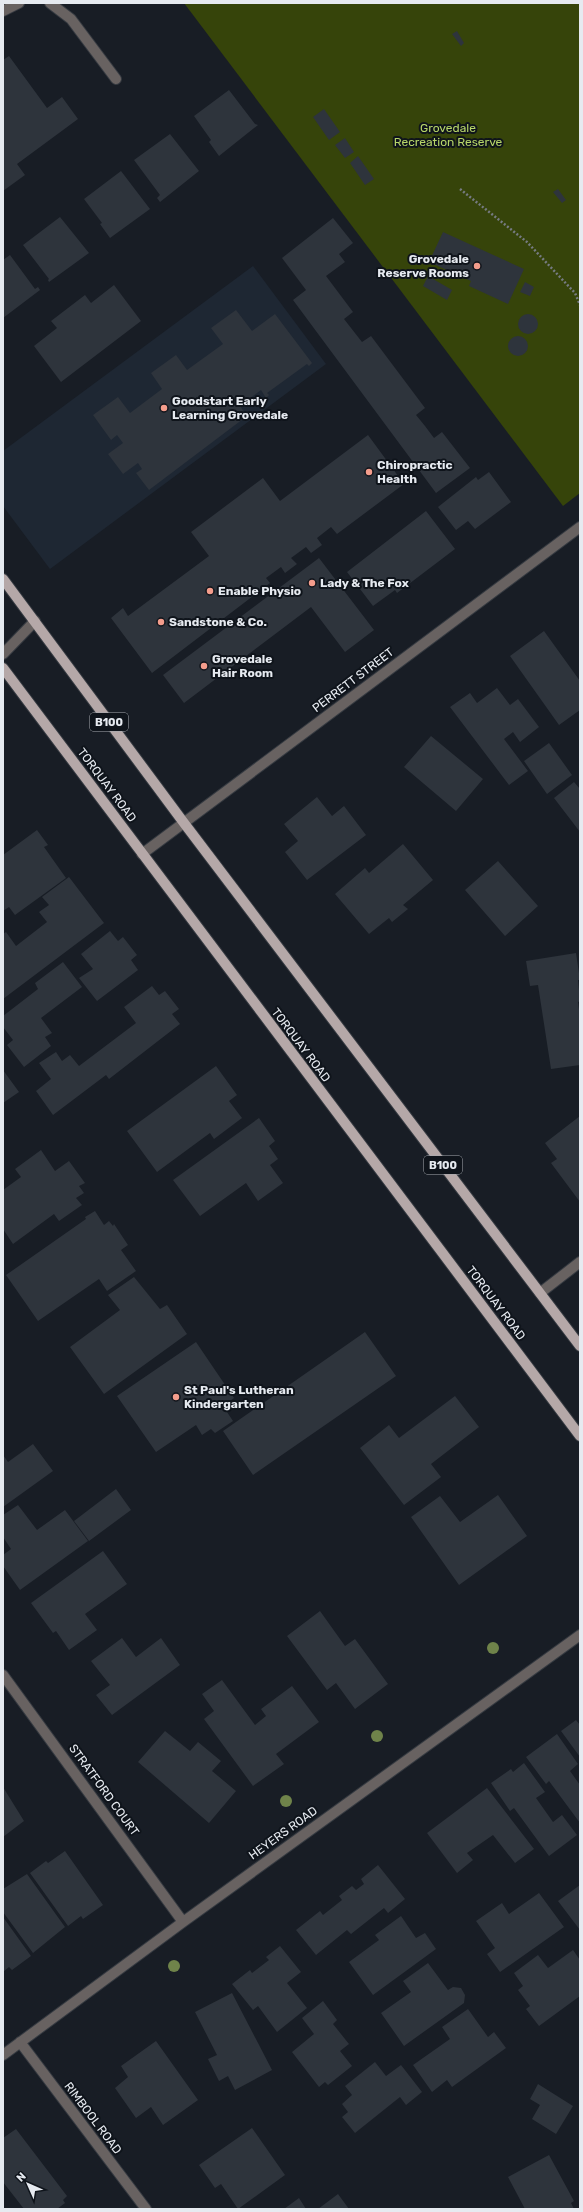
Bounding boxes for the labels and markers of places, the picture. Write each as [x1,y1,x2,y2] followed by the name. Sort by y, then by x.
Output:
[377,252,469,280] place label: Grovedale Reserve Rooms
[472,261,482,271] marker: Grovedale Reserve Rooms
[172,394,288,422] place label: Goodstart Early Learning Grovedale
[159,403,169,413] marker: Goodstart Early Learning Grovedale
[377,458,453,486] place label: Chiropractic Health
[364,467,374,477] marker: Chiropractic Health
[320,576,409,590] place label: Lady & The Fox
[307,578,317,588] marker: Lady & The Fox
[218,584,301,598] place label: Enable Physio
[205,586,215,596] marker: Enable Physio
[169,615,267,629] place label: Sandstone & Co.
[156,617,166,627] marker: Sandstone & Co.
[212,652,273,680] place label: Grovedale Hair Room
[199,661,209,671] marker: Grovedale Hair Room
[184,1383,294,1411] place label: St Paul's Lutheran Kindergarten
[171,1392,181,1402] marker: St Paul's Lutheran Kindergarten

